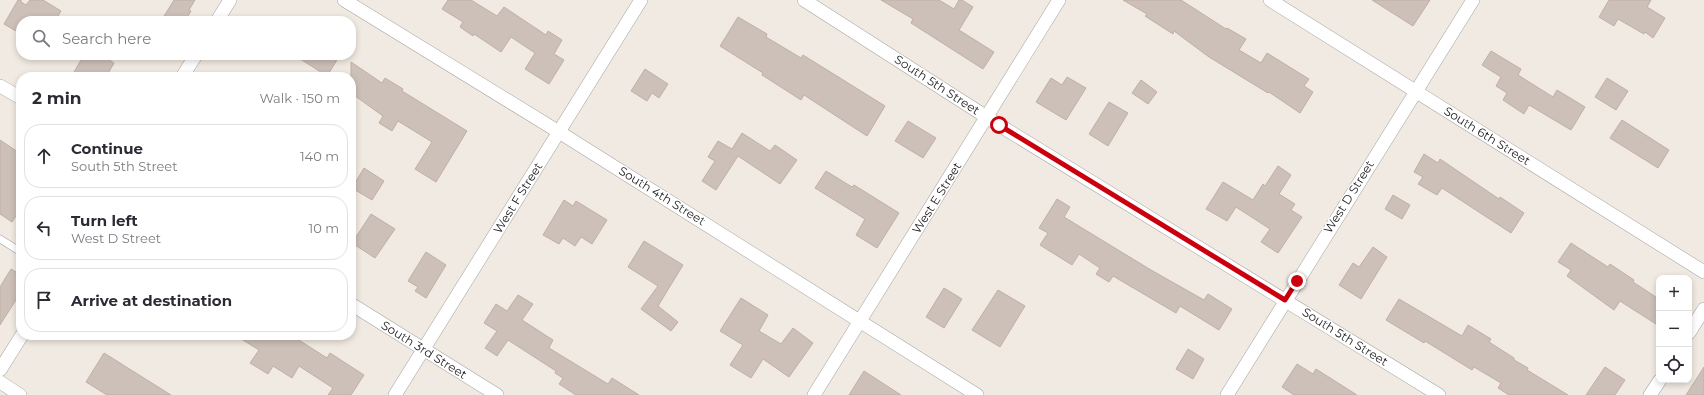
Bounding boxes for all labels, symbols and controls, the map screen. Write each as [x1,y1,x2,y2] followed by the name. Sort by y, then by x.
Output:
[16,16,356,60] search box
[30,27,52,49] icon: search
[62,29,151,48] text: Search here
[892,52,983,118] street label: South 5th Street
[32,88,82,108] text: 2 min
[259,90,340,106] text: Walk · 150 m
[1441,103,1533,168] street label: South 6th Street
[990,116,1008,134] route start
[71,139,143,158] text: Continue
[33,145,55,167] icon: ahead
[300,148,339,164] text: 140 m
[1320,157,1377,236] street label: West D Street
[71,158,178,174] text: South 5th Street
[490,159,545,236] street label: West F Street
[909,159,965,236] street label: West E Street
[616,163,709,228] street label: South 4th Street
[71,211,138,230] text: Turn left
[33,217,55,239] icon: left
[309,220,339,236] text: 10 m
[71,230,161,246] text: West D Street
[1288,272,1306,290] route end
[1656,275,1692,383] map controls
[1656,275,1692,311] button: +
[33,289,55,311] icon: arrive
[71,291,232,310] text: Arrive at destination
[1300,304,1391,369] street label: South 5th Street
[1656,311,1692,347] button: −
[379,317,470,382] street label: South 3rd Street
[1656,347,1692,383] button: locate

